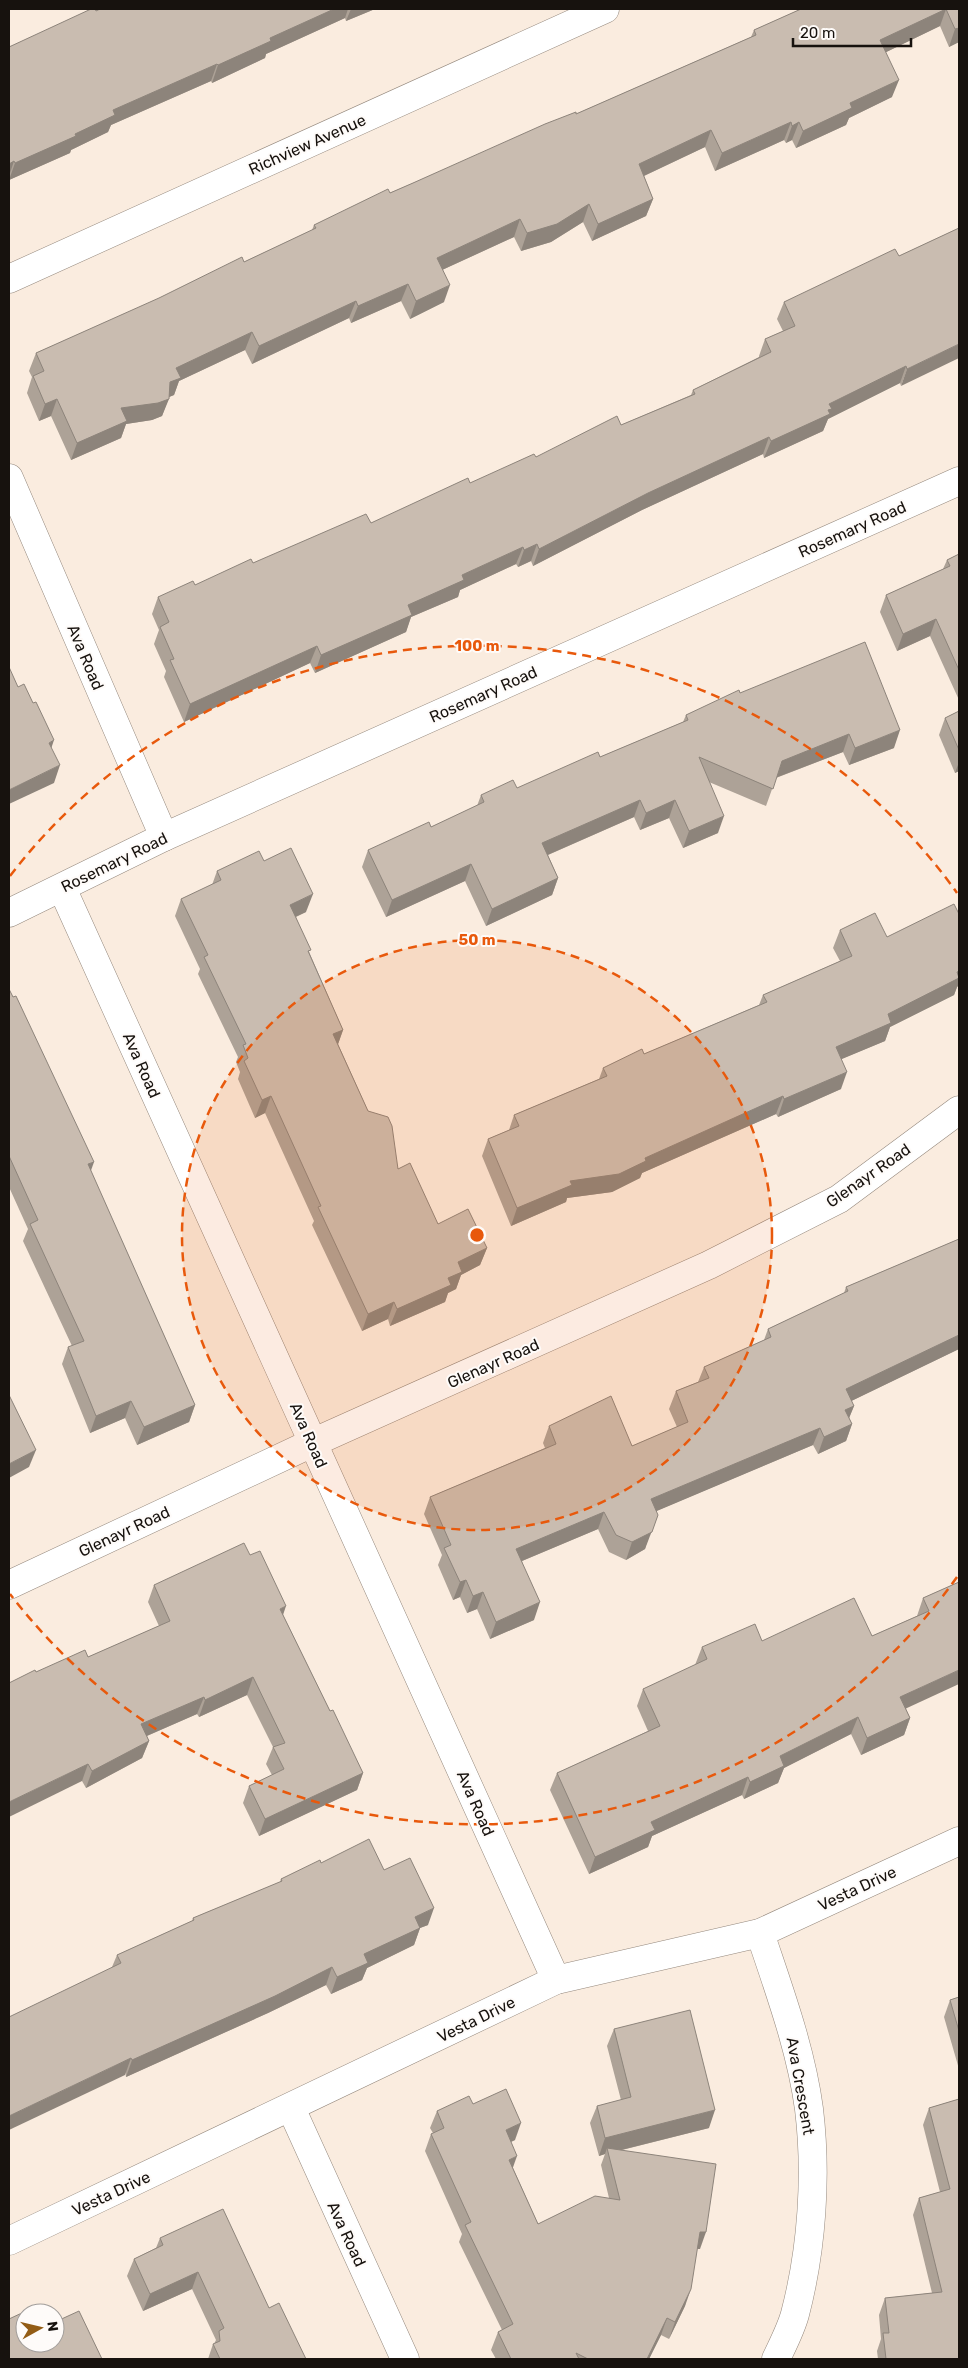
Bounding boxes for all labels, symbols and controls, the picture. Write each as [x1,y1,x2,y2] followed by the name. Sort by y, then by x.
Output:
[793,15,910,47] scale bar
[800,24,835,42] text: 20 m
[246,110,369,179] street label: Richview Avenue
[795,497,909,562] street label: Rosemary Road
[63,622,108,693] street label: Ava Road
[455,637,499,655] text: 100 m
[426,662,540,727] street label: Rosemary Road
[58,828,171,896] street label: Rosemary Road
[459,931,495,949] text: 50 m
[119,1030,164,1101] street label: Ava Road
[823,1139,914,1211] street label: Glenayr Road
[468,1226,486,1244] centre of rings
[444,1335,542,1392] street label: Glenayr Road
[286,1400,331,1471] street label: Ava Road
[76,1502,173,1561] street label: Glenayr Road
[453,1768,498,1839] street label: Ava Road
[815,1862,899,1915] street label: Vesta Drive
[434,1992,518,2046] street label: Vesta Drive
[783,2036,818,2136] street label: Ava Crescent
[69,2167,153,2220] street label: Vesta Drive
[323,2199,370,2270] street label: Ava Road
[15,2303,65,2353] north arrow
[43,2320,61,2332] text: N

